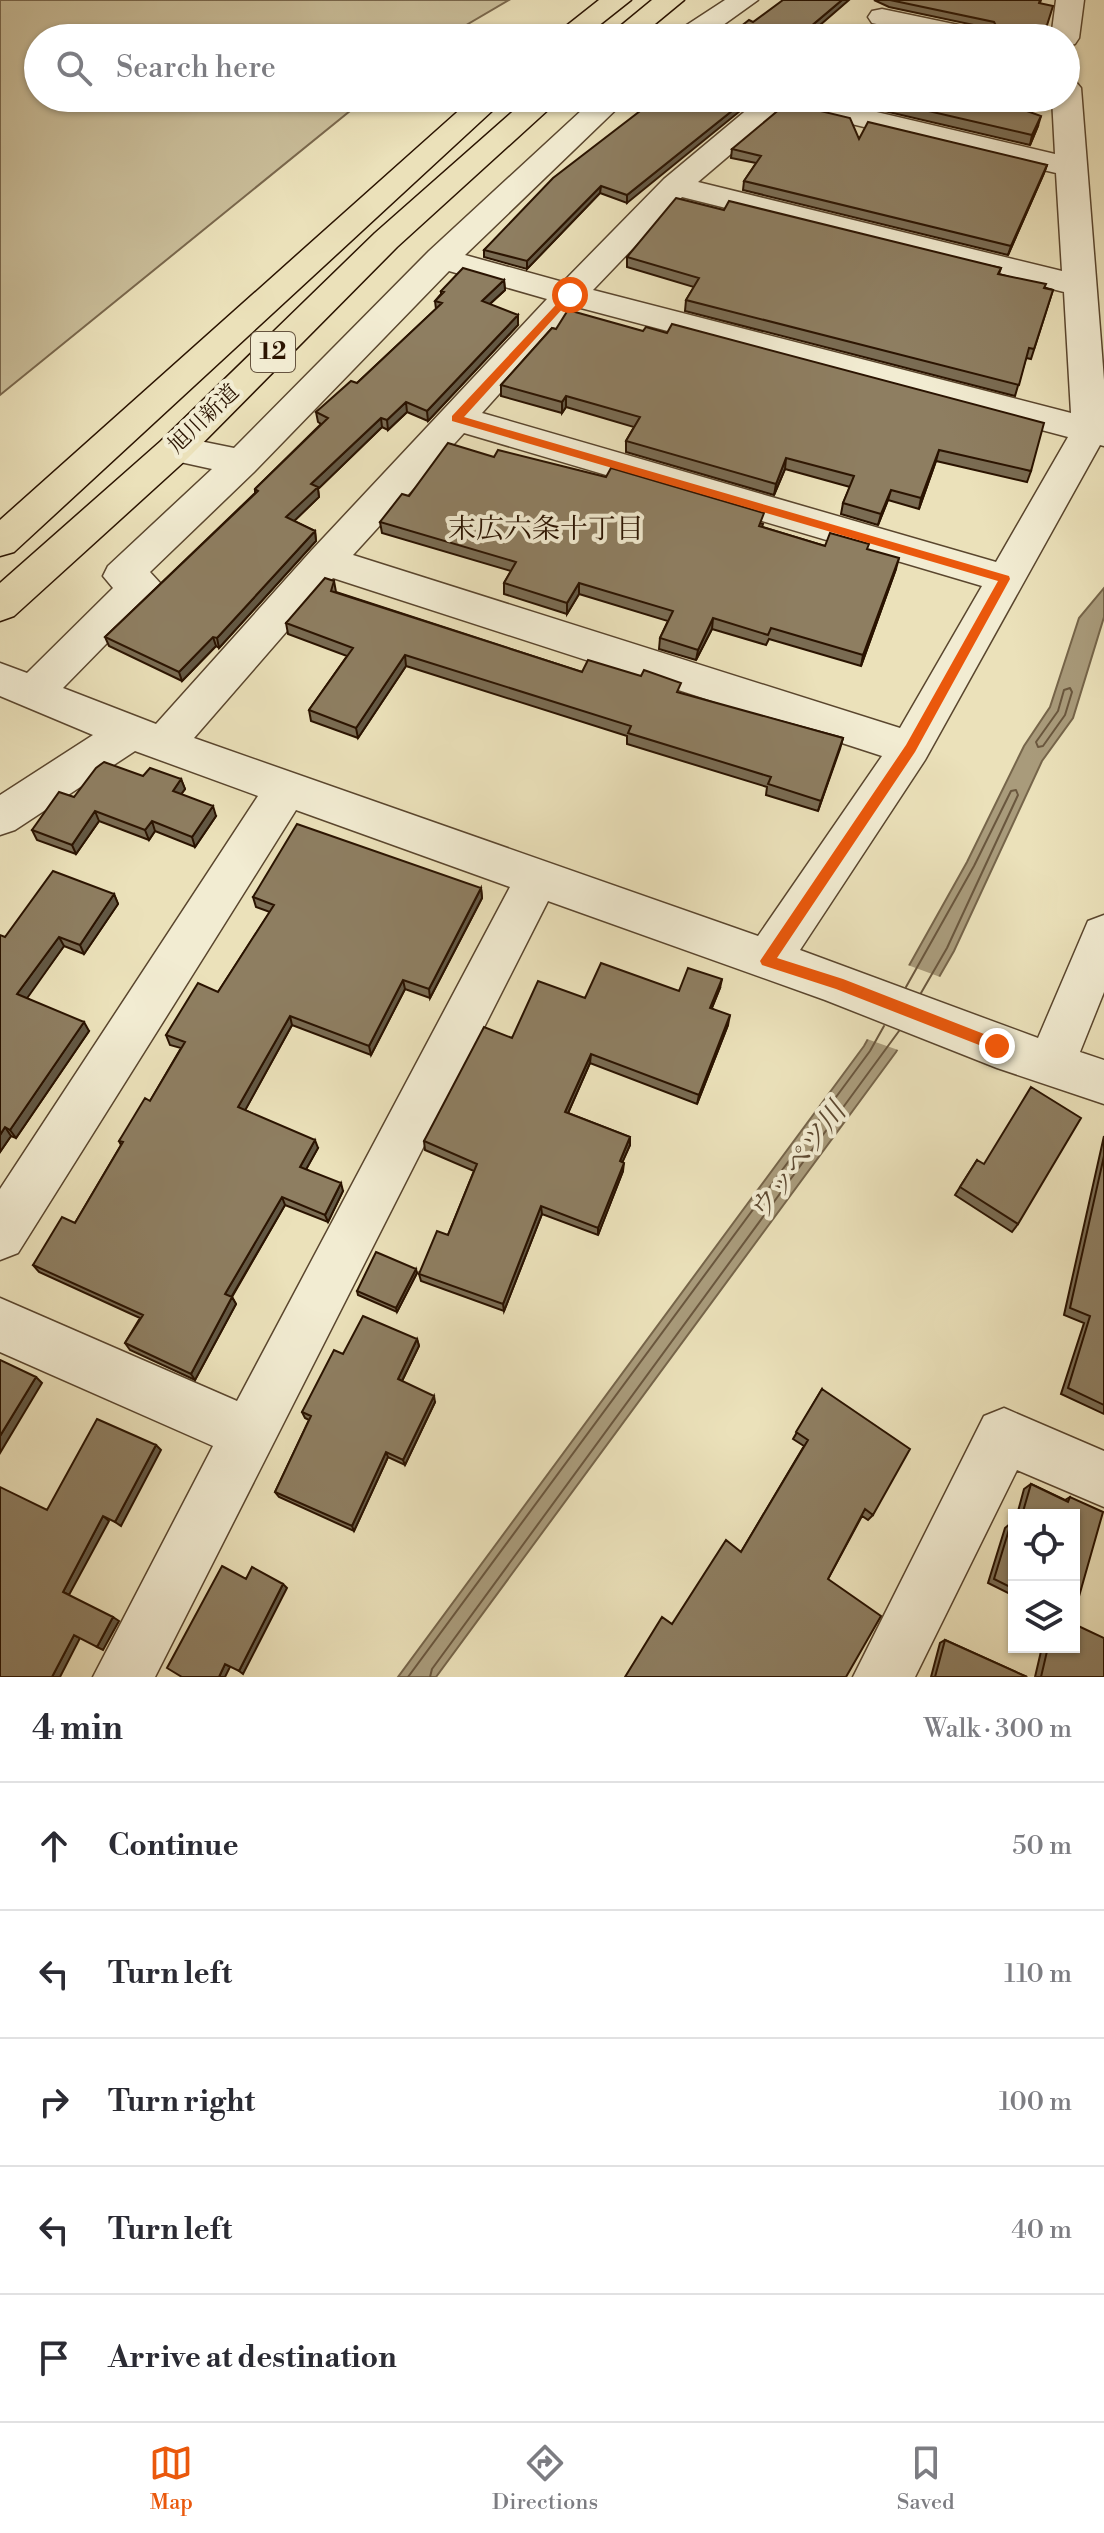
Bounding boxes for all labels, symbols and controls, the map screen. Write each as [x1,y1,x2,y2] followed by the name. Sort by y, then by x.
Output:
[24,24,1080,112] search box
[52,46,96,90] icon: search
[116,49,276,87] text: Search here
[552,277,588,313] route start
[251,332,295,372] road number: 12
[163,379,245,459] street label: 旭川新道
[448,512,644,547] district label: 末広六条十丁目
[979,1028,1015,1064] route end
[742,1093,856,1228] water label: ウッペツ川
[1008,1509,1080,1653] map controls
[1008,1509,1080,1581] button: locate
[1008,1581,1080,1653] button: layers
[32,1708,123,1750] text: 4 min
[924,1713,1072,1745] text: Walk · 300 m
[32,1824,76,1868] icon: ahead
[108,1827,239,1865] text: Continue
[1012,1830,1072,1862] text: 50 m
[32,1952,76,1996] icon: left
[108,1955,232,1993] text: Turn left
[1004,1958,1072,1990] text: 110 m
[32,2080,76,2124] icon: right
[108,2083,255,2121] text: Turn right
[999,2086,1072,2118] text: 100 m
[32,2208,76,2252] icon: left
[108,2211,232,2249] text: Turn left
[1011,2214,1072,2246] text: 40 m
[32,2336,76,2380] icon: arrive
[108,2339,397,2377] text: Arrive at destination
[149,2441,193,2516] tab: Map
[492,2441,598,2516] tab: Directions
[897,2441,955,2516] tab: Saved

